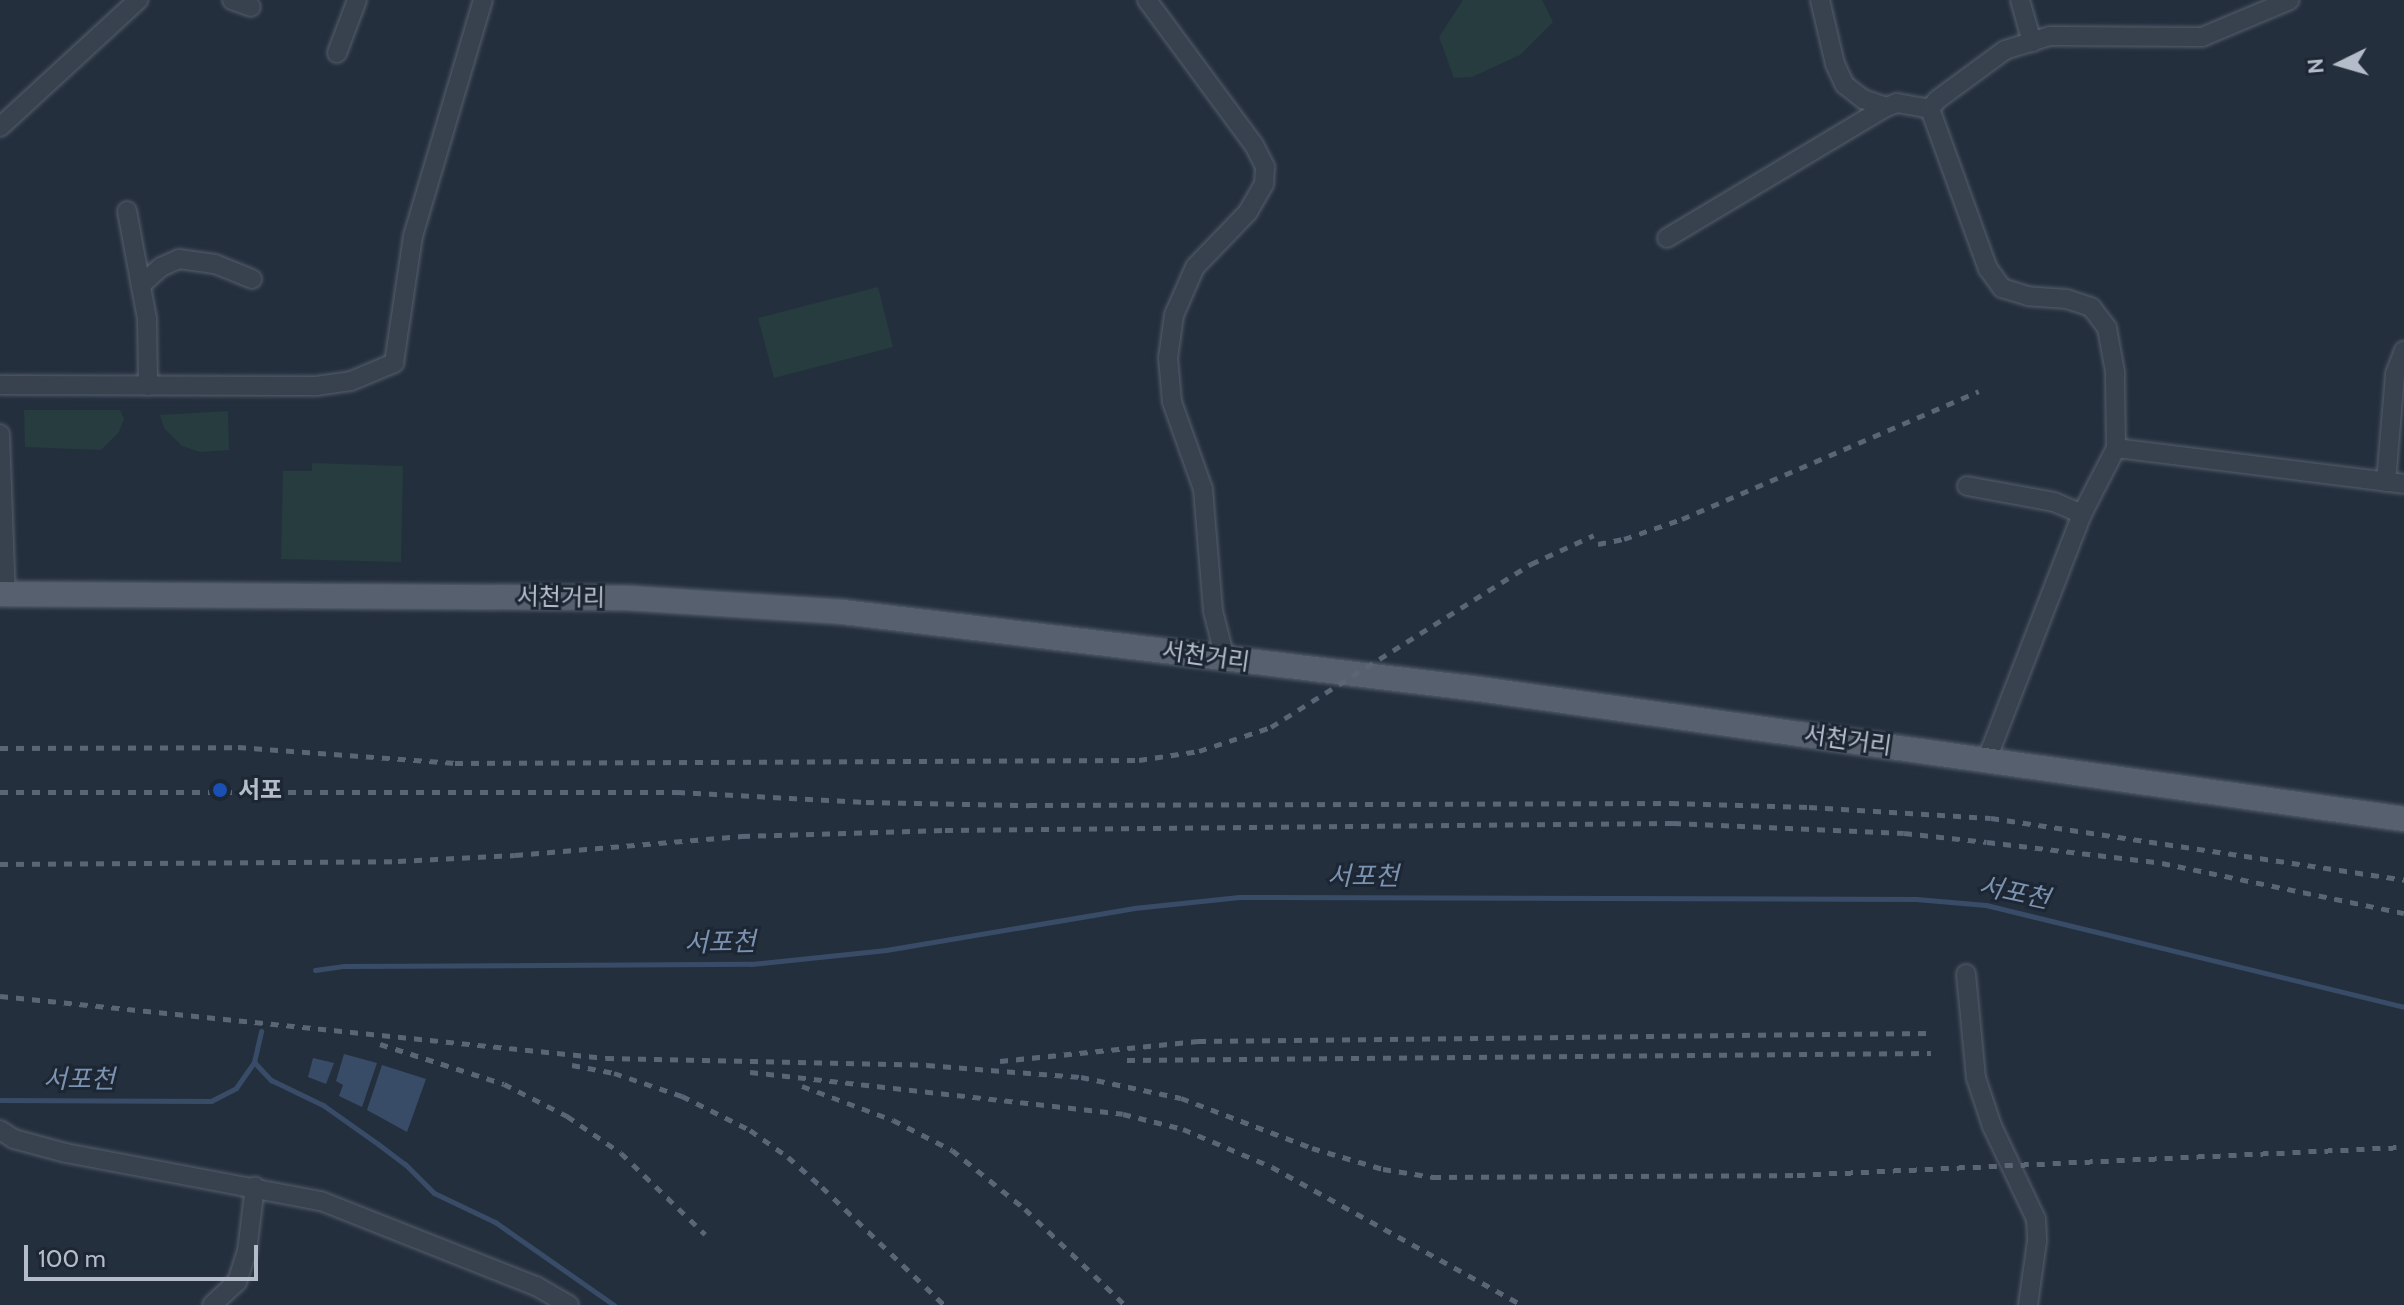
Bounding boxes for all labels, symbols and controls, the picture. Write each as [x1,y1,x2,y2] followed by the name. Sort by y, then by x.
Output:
[2300,24,2380,104] north arrow
[2301,57,2330,75] text: N
[517,582,605,612] street label: 서천거리
[1160,636,1252,676] street label: 서천거리
[1802,720,1894,760] street label: 서천거리
[238,776,282,804] place label: 서포
[209,779,231,801] marker: 서포
[1327,861,1399,893] water label: 서포천
[1976,870,2052,916] water label: 서포천
[684,927,756,959] water label: 서포천
[43,1064,115,1096] water label: 서포천
[28,1229,262,1279] scale bar
[38,1244,106,1273] text: 100 m

